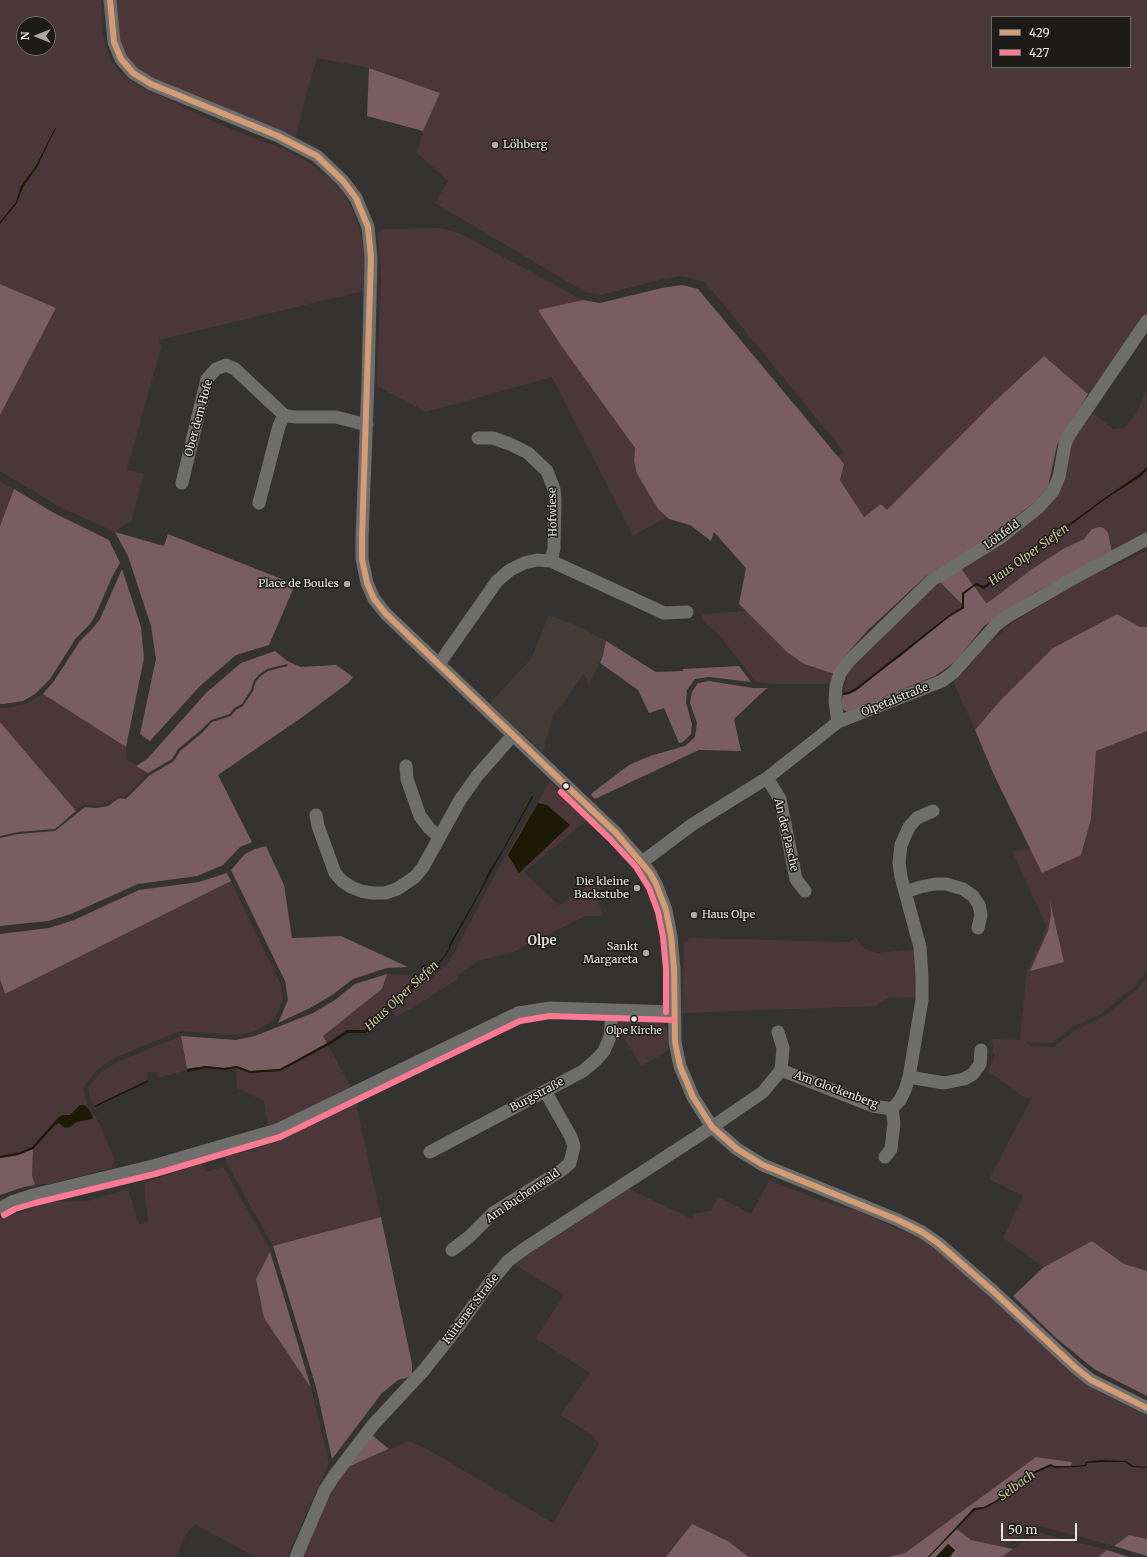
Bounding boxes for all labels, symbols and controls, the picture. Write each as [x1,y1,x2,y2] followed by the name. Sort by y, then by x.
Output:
[16,16,56,56] north arrow
[991,16,1131,68] legend
[1029,25,1050,40] text: 429
[18,32,32,40] text: N
[1029,45,1049,60] text: 427
[503,138,547,152] place label: Löhberg
[490,140,500,150] marker: Löhberg
[182,378,216,458] street label: Ober dem Hofe
[546,487,560,537] street label: Hofwiese
[982,518,1022,552] street label: Löhfeld
[986,521,1072,589] water label: Haus Olper Siefen
[258,577,339,591] place label: Place de Boules
[342,579,352,589] marker: Place de Boules
[860,681,930,719] street label: Olpetalstraße
[561,781,571,791] unlabelled marker
[771,797,801,873] street label: An der Pasche
[574,875,629,901] place label: Die kleine Backstube
[632,883,642,893] marker: Die kleine Backstube
[702,908,755,922] place label: Haus Olpe
[689,910,699,920] marker: Haus Olpe
[528,933,556,949] district label: Olpe
[583,940,638,966] place label: Sankt Margareta
[641,948,651,958] marker: Sankt Margareta
[362,958,442,1034] water label: Haus Olper Siefen
[629,1014,639,1024] marker: Olpe Kirche
[606,1025,662,1037] place label: Olpe Kirche
[792,1069,880,1111] street label: Am Glockenberg
[508,1075,566,1115] street label: Burgstraße
[484,1166,562,1226] street label: Am Buchenwald
[440,1271,502,1347] street label: Kürtener Straße
[996,1468,1038,1504] water label: Selbach
[1003,1515,1079,1541] scale bar
[1008,1522,1037,1537] text: 50 m

